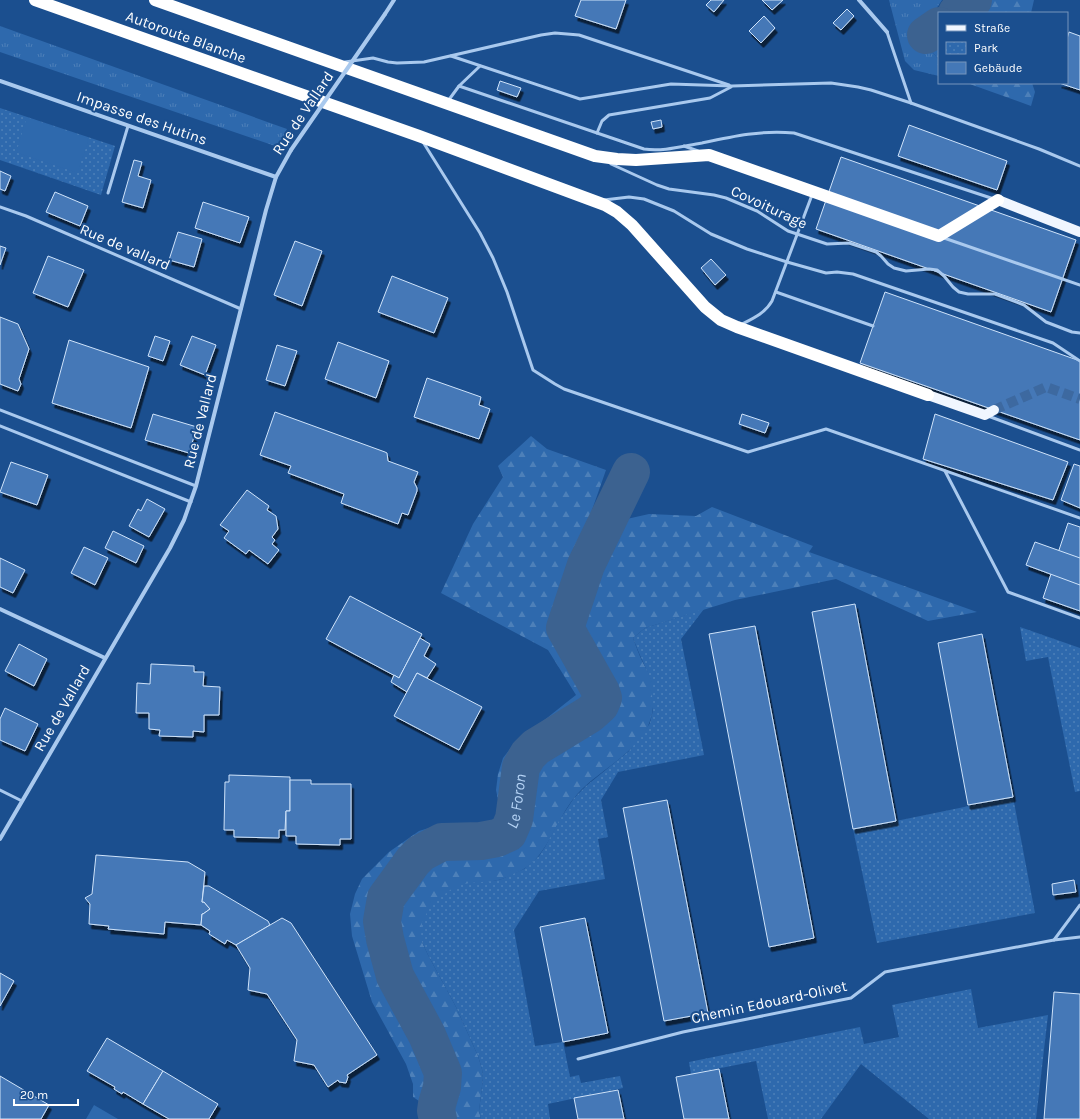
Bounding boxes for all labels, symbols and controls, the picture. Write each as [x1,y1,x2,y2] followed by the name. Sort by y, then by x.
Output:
[123,7,249,67] street label: Autoroute Blanche
[938,12,1068,84] legend
[974,21,1010,35] text: Straße
[974,41,999,55] text: Park
[974,61,1022,75] text: Gebäude
[268,68,338,158] street label: Rue de Vallard
[75,87,209,149] street label: Impasse des Hutins
[728,181,810,233] street label: Covoiturage
[77,220,173,274] street label: Rue de vallard
[180,372,220,470] street label: Rue de Vallard
[30,662,94,754] street label: Rue de Vallard
[502,773,530,831] water label: Le Foron
[690,977,849,1027] street label: Chemin Edouard-Olivet
[14,1081,78,1107] scale bar
[20,1088,48,1102] text: 20 m

